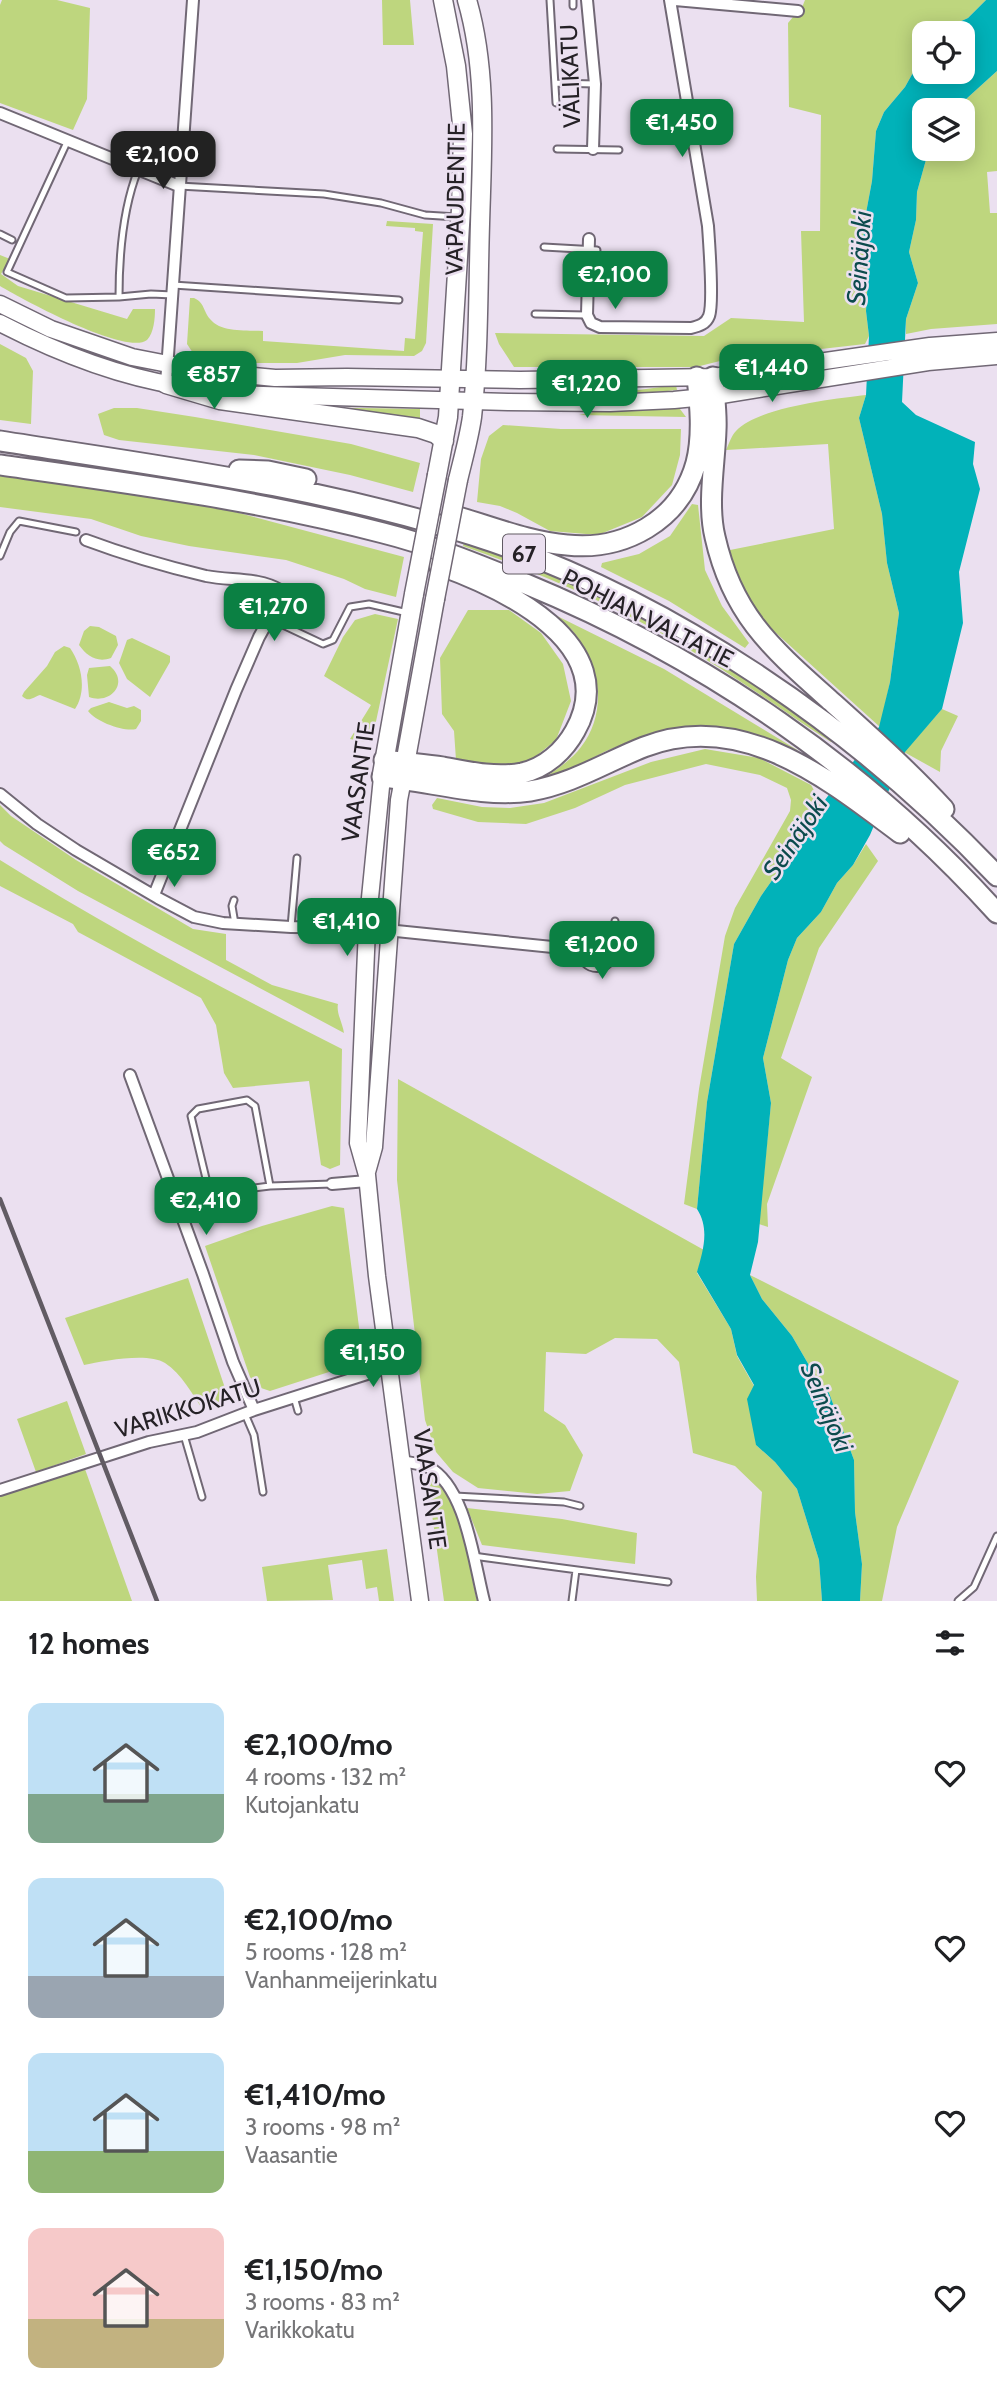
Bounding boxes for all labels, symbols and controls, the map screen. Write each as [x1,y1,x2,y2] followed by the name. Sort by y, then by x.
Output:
[912,21,975,161] map controls
[912,21,975,84] button: locate
[554,24,586,128] street label: VÄLIKATU
[912,98,975,161] button: layers
[625,100,739,159] pin: €1,450
[646,108,718,136] text: €1,450
[439,122,471,276] street label: VAPAUDENTIE
[106,132,220,191] pin: €2,100
[127,140,199,168] text: €2,100
[840,209,878,306] water label: Seinäjoki
[558,252,672,311] pin: €2,100
[579,260,651,288] text: €2,100
[715,344,829,404] pin: €1,440
[173,352,255,411] pin: €857
[735,353,809,381] text: €1,440
[188,360,240,388] text: €857
[530,360,644,420] pin: €1,220
[552,369,622,397] text: €1,220
[503,534,545,574] road number: 67
[558,562,738,674] street label: POHJAN VALTATIE
[217,584,331,643] pin: €1,270
[240,592,308,620] text: €1,270
[335,720,381,844] street label: VAASANTIE
[755,789,835,885] water label: Seinäjoki
[133,830,215,889] pin: €652
[148,838,200,866] text: €652
[290,898,404,958] pin: €1,410
[313,907,381,935] text: €1,410
[545,922,659,981] pin: €1,200
[565,930,639,958] text: €1,200
[149,1178,263,1237] pin: €2,410
[170,1186,242,1214] text: €2,410
[316,1330,430,1389] pin: €1,150
[340,1338,406,1366] text: €1,150
[794,1357,860,1457] water label: Seinäjoki
[112,1372,264,1444] street label: VARIKKOKATU
[407,1427,453,1551] street label: VAASANTIE
[931,1624,969,1662] icon: filters
[28,1625,150,1662] text: 12 homes
[245,1726,393,1763] text: €2,100/mo
[84,1731,168,1815] icon: home
[931,1754,969,1792] icon: heart
[245,1763,406,1791] text: 4 rooms · 132 m²
[245,1791,359,1819] text: Kutojankatu
[245,1901,393,1938] text: €2,100/mo
[84,1906,168,1990] icon: home
[931,1929,969,1967] icon: heart
[245,1938,407,1966] text: 5 rooms · 128 m²
[245,1966,438,1994] text: Vanhanmeijerinkatu
[245,2076,386,2113] text: €1,410/mo
[84,2081,168,2165] icon: home
[931,2104,969,2142] icon: heart
[245,2113,400,2141] text: 3 rooms · 98 m²
[245,2141,338,2169] text: Vaasantie
[245,2251,383,2288] text: €1,150/mo
[84,2256,168,2340] icon: home
[931,2279,969,2317] icon: heart
[245,2288,400,2316] text: 3 rooms · 83 m²
[245,2316,355,2344] text: Varikkokatu

